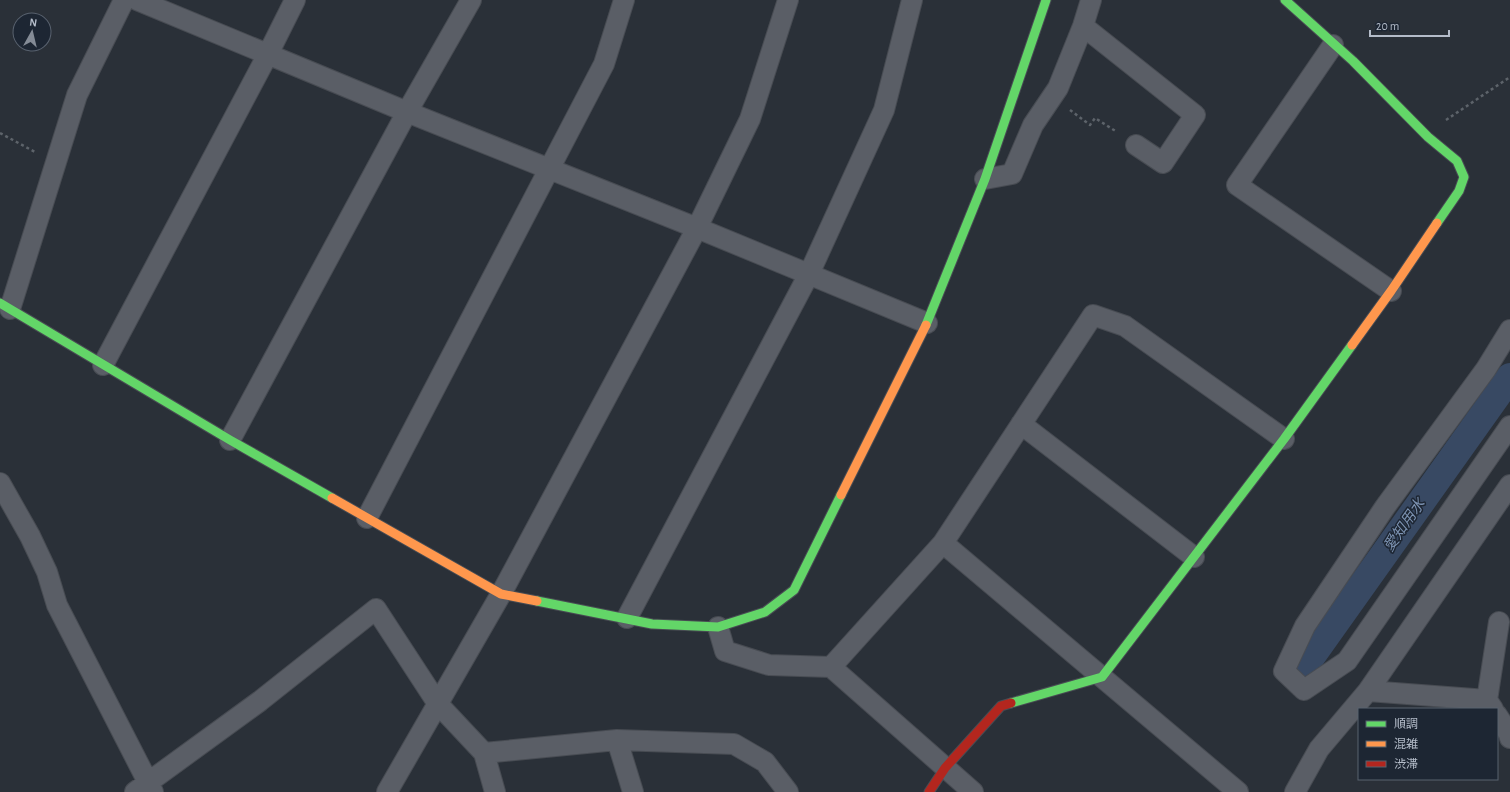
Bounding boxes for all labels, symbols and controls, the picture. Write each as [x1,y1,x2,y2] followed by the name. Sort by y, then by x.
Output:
[12,12,52,52] north arrow
[1370,12,1449,38] scale bar
[29,17,38,29] text: N
[1376,20,1399,32] text: 20 m
[1380,494,1429,554] water label: 愛知用水
[1358,708,1498,780] legend
[1394,718,1418,730] text: 順調
[1394,737,1418,750] text: 混雑
[1394,758,1418,770] text: 渋滞

